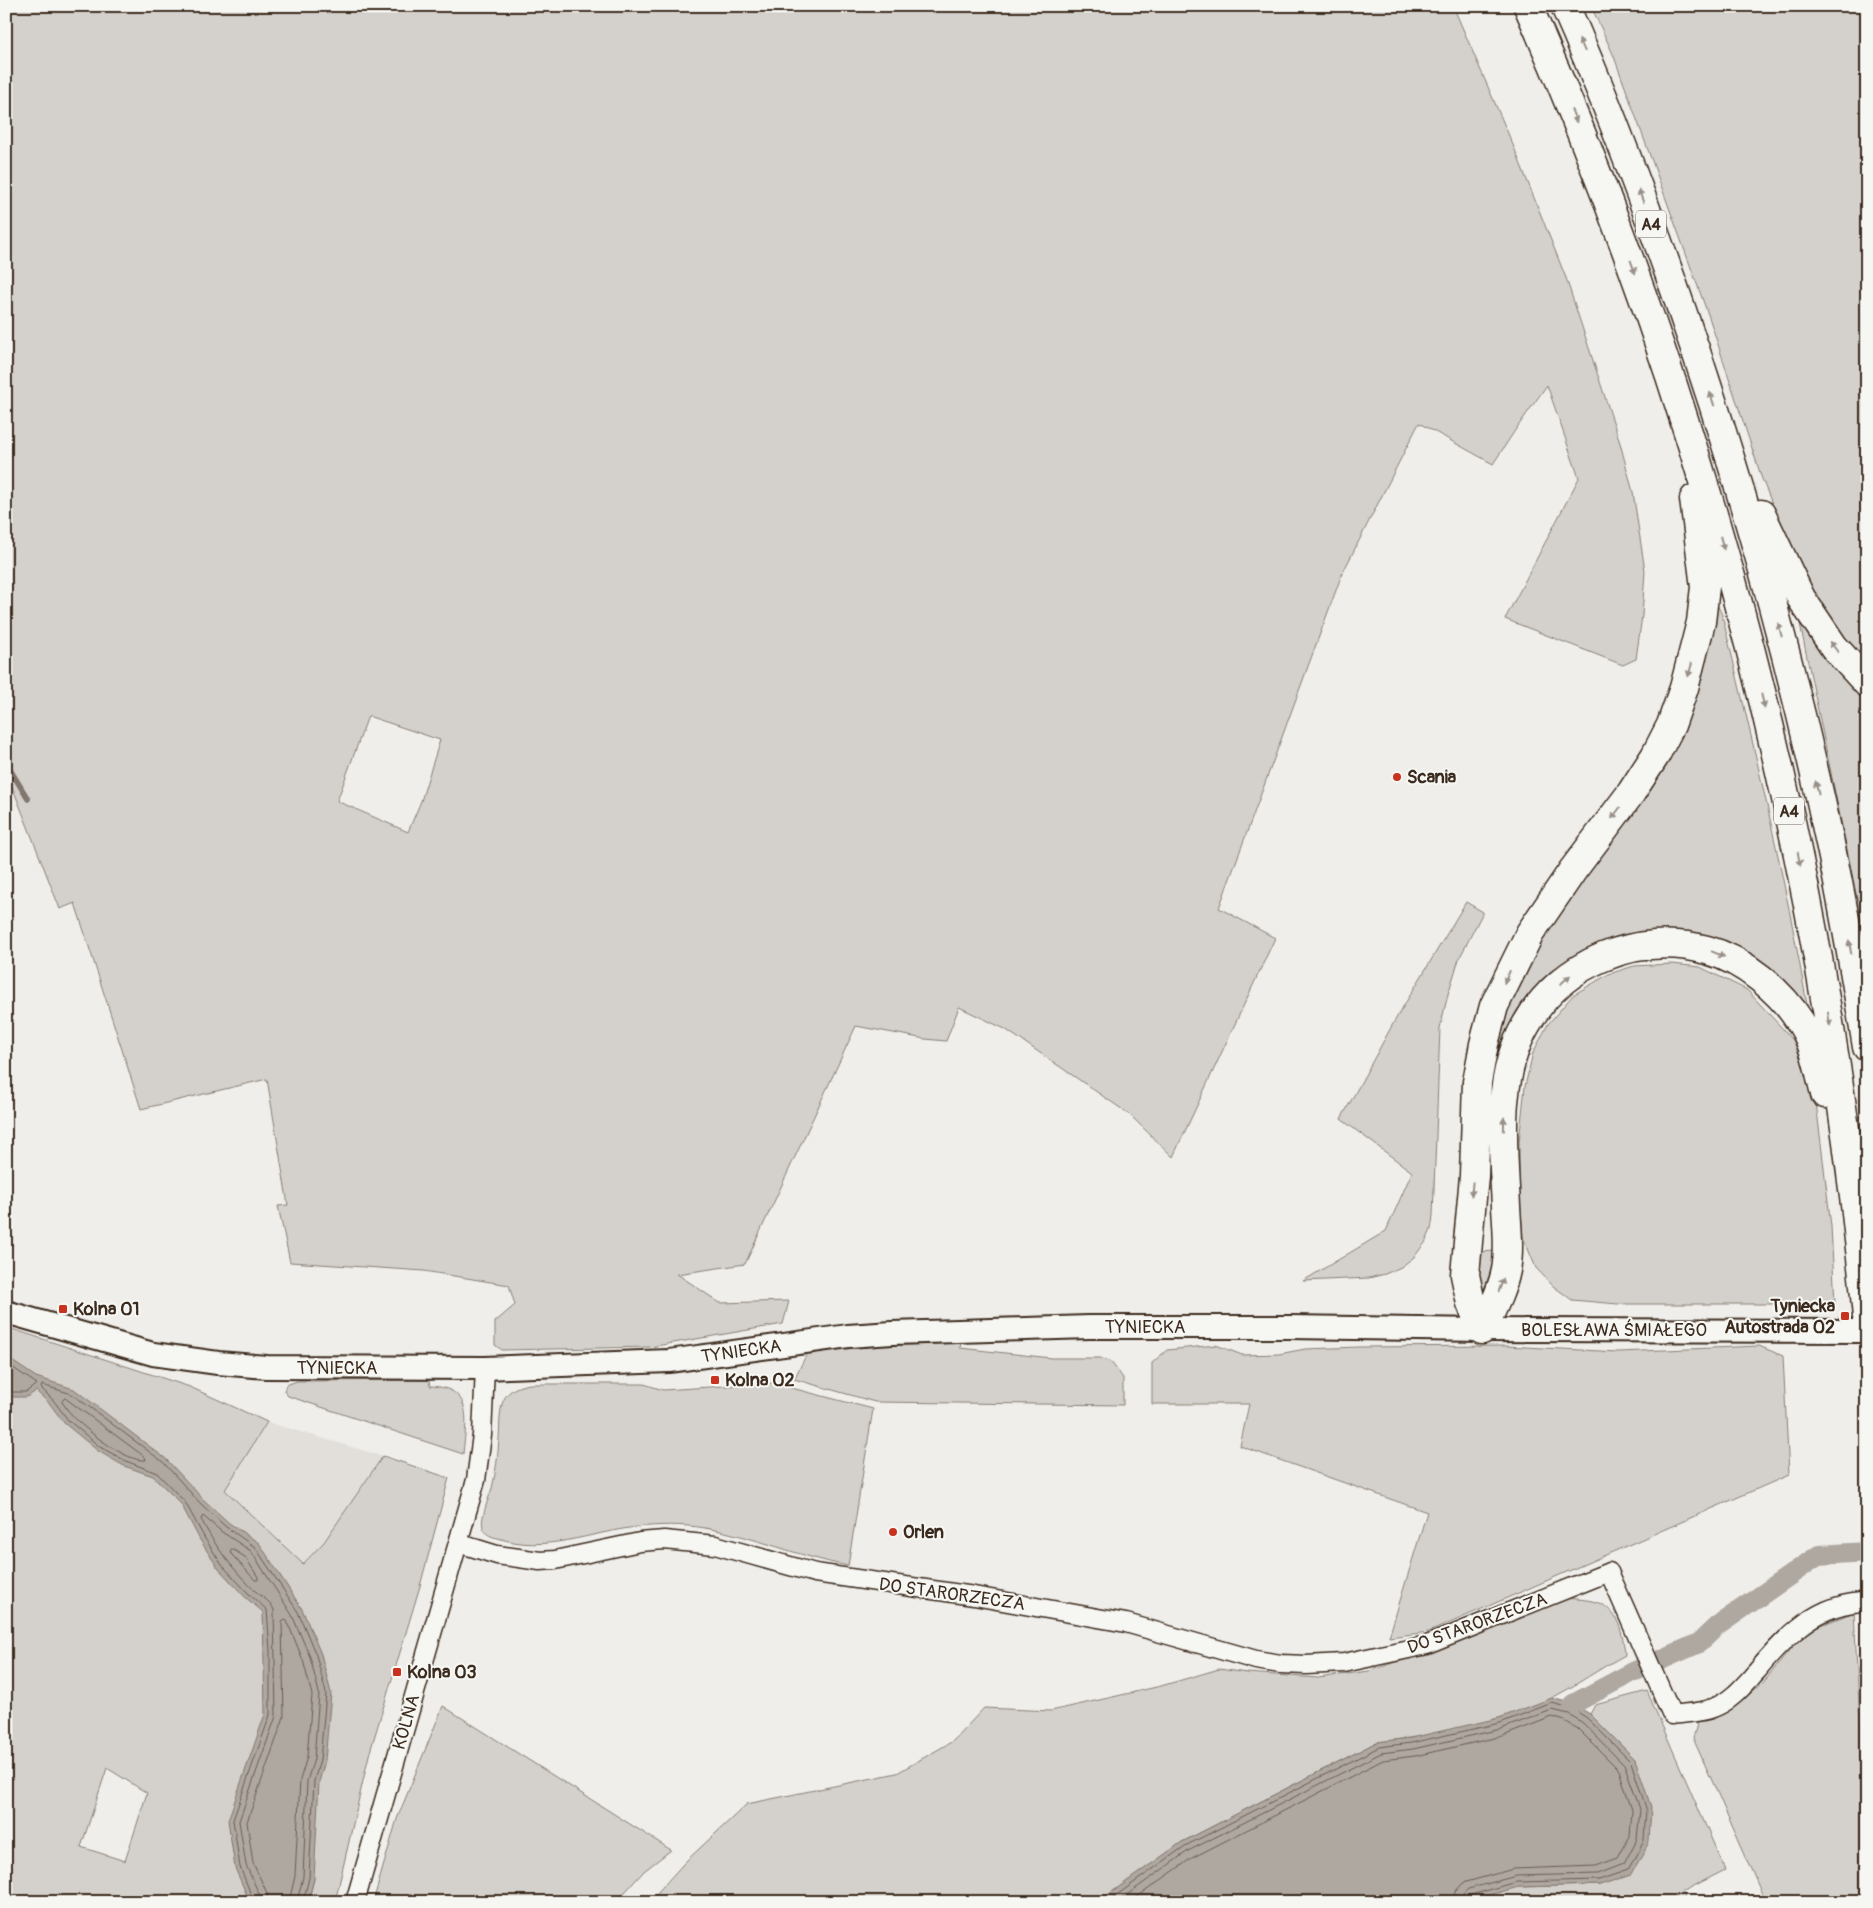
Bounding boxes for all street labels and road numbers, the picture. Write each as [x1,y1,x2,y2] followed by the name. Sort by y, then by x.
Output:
[1636,210,1666,238] road number: A4
[1774,798,1804,824] road number: A4
[1105,1316,1186,1339] street label: TYNIECKA
[1521,1319,1707,1342] street label: BOLESŁAWA ŚMIAŁEGO
[700,1334,783,1368] street label: TYNIECKA
[297,1357,378,1380] street label: TYNIECKA
[877,1573,1027,1616] street label: DO STARORZECZA
[1404,1587,1551,1659] street label: DO STARORZECZA
[388,1692,425,1752] street label: KOLNA

